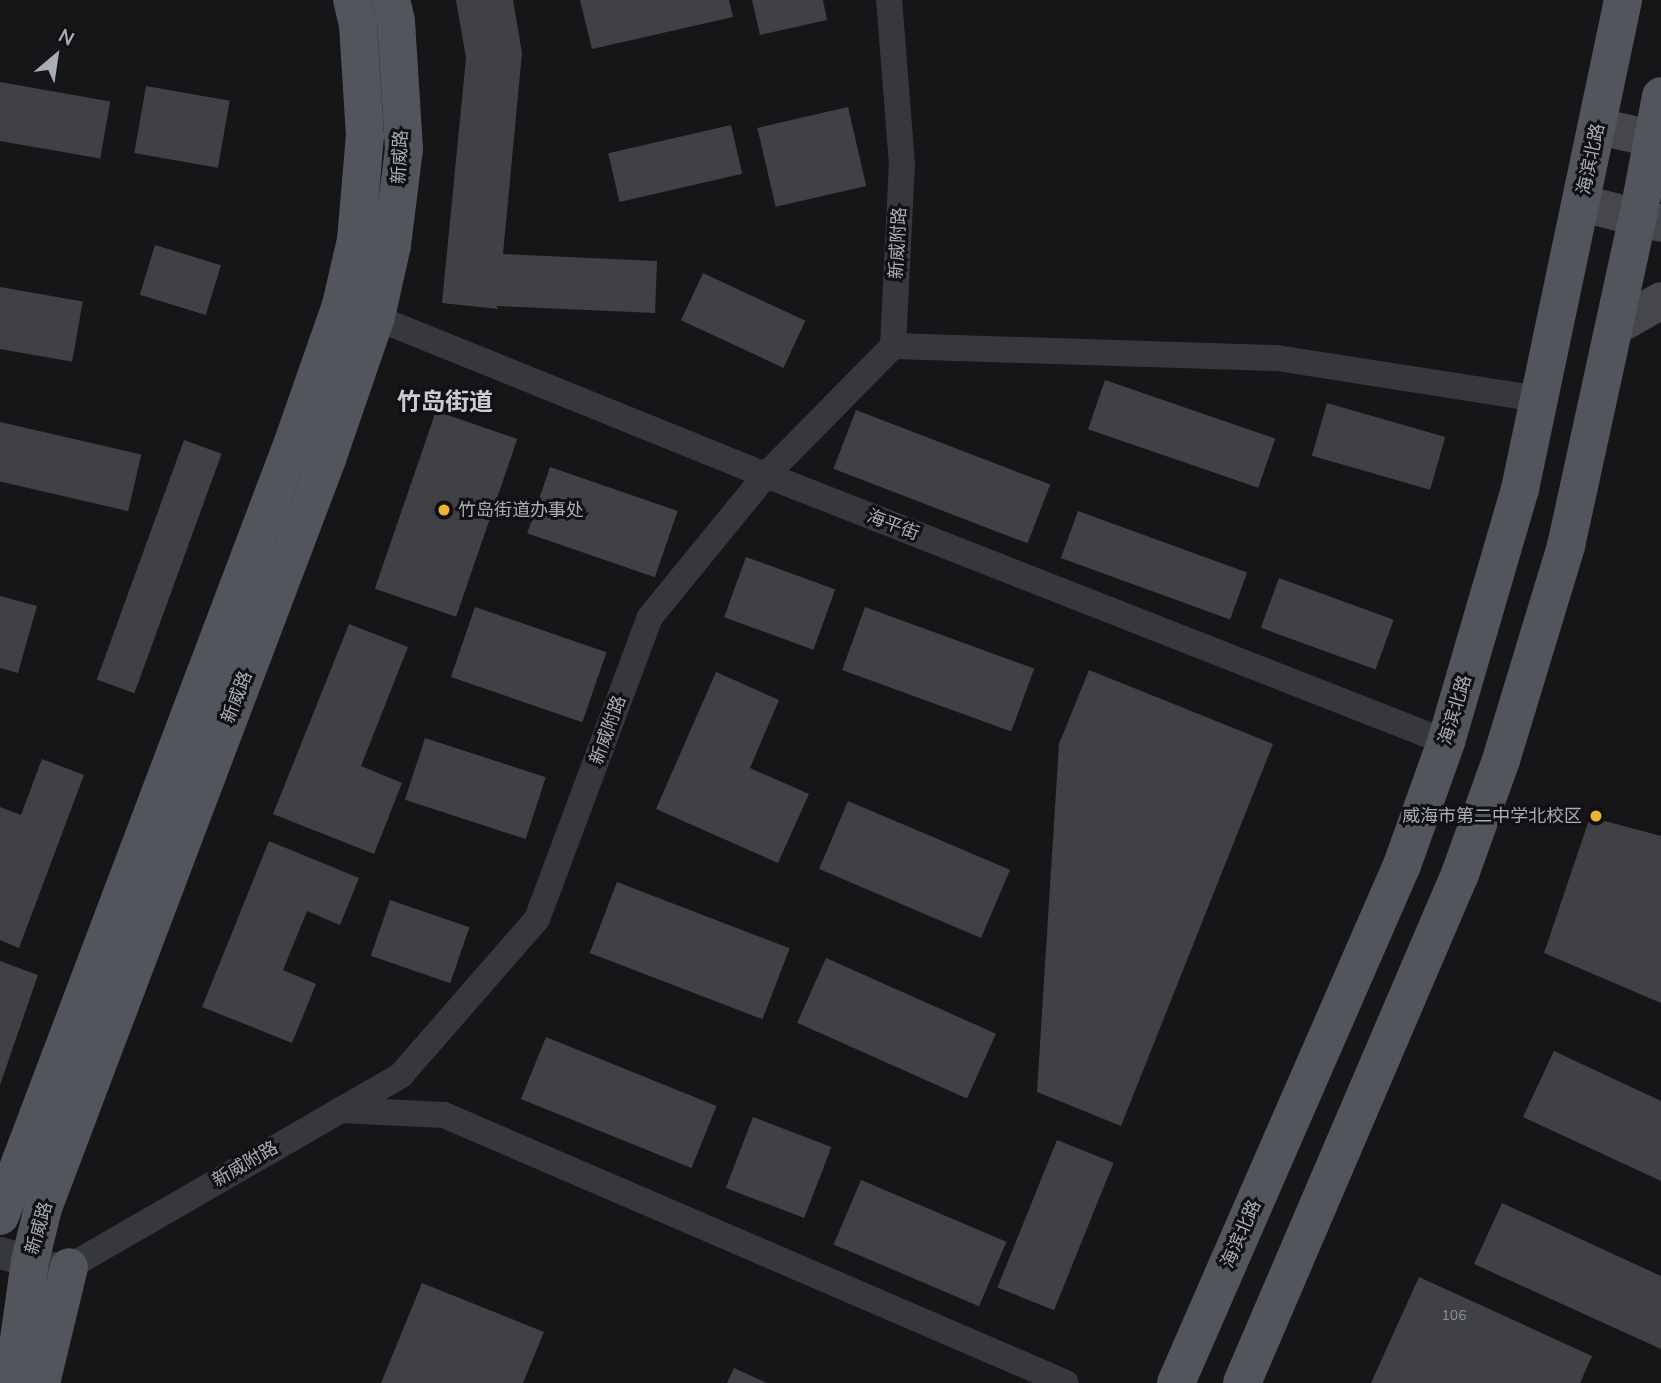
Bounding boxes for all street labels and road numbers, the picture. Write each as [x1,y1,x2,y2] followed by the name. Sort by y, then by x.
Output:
[1573,122,1609,196] street label: 海滨北路
[388,129,412,185] street label: 新威路
[885,206,911,280] street label: 新威附路
[864,505,922,545] street label: 海平街
[217,668,257,726] street label: 新威路
[1434,672,1476,748] street label: 海滨北路
[586,692,630,768] street label: 新威附路
[208,1137,282,1191] street label: 新威附路
[1216,1197,1266,1271] street label: 海滨北路
[21,1199,57,1257] street label: 新威路

